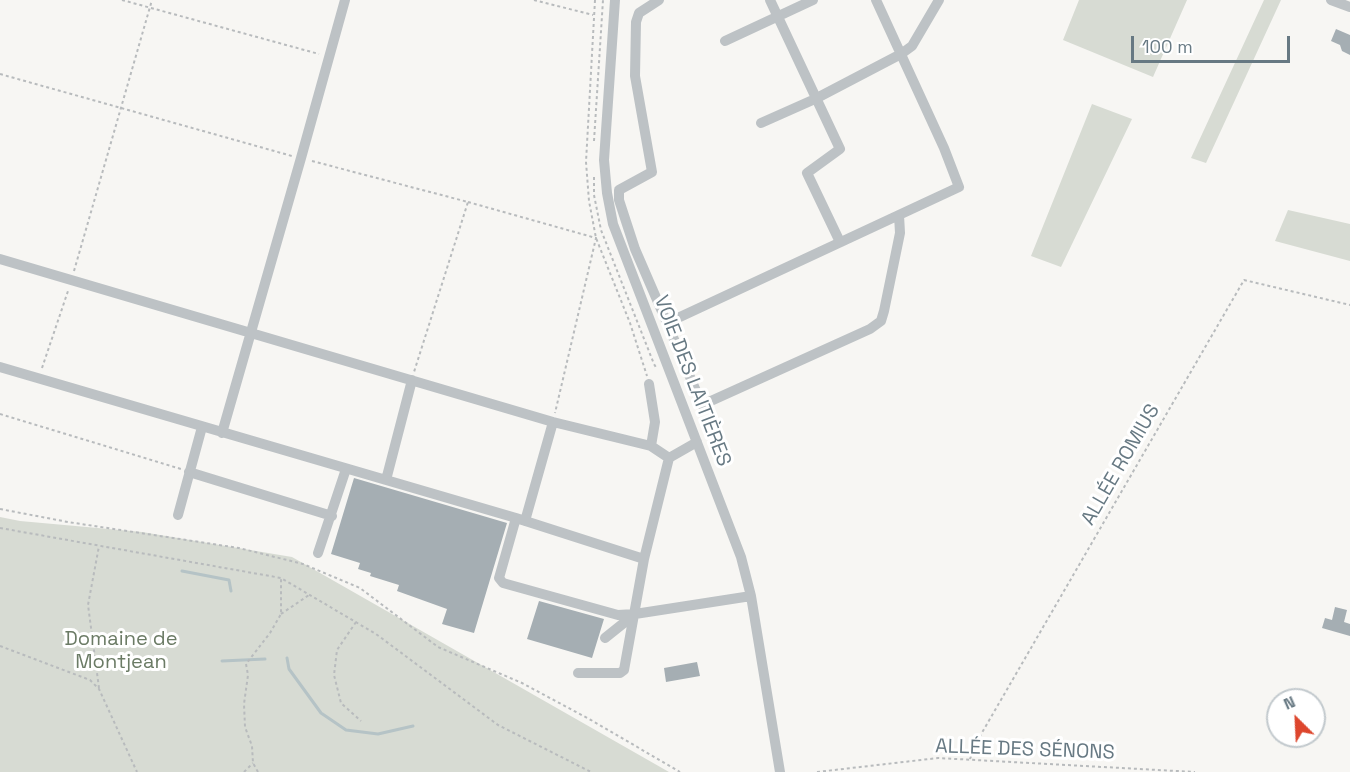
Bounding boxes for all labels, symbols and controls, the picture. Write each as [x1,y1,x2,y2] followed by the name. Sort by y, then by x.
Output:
[1134,24,1293,62] scale bar
[1142,35,1193,58] text: 100 m
[648,292,736,470] street label: VOIE DES LAITIÈRES
[1077,400,1165,530] street label: ALLÉE ROMIUS
[64,628,178,675] park label: Domaine de Montjean
[1266,688,1326,748] north arrow
[1280,691,1298,715] text: N
[935,735,1115,765] street label: ALLÉE DES SÉNONS

